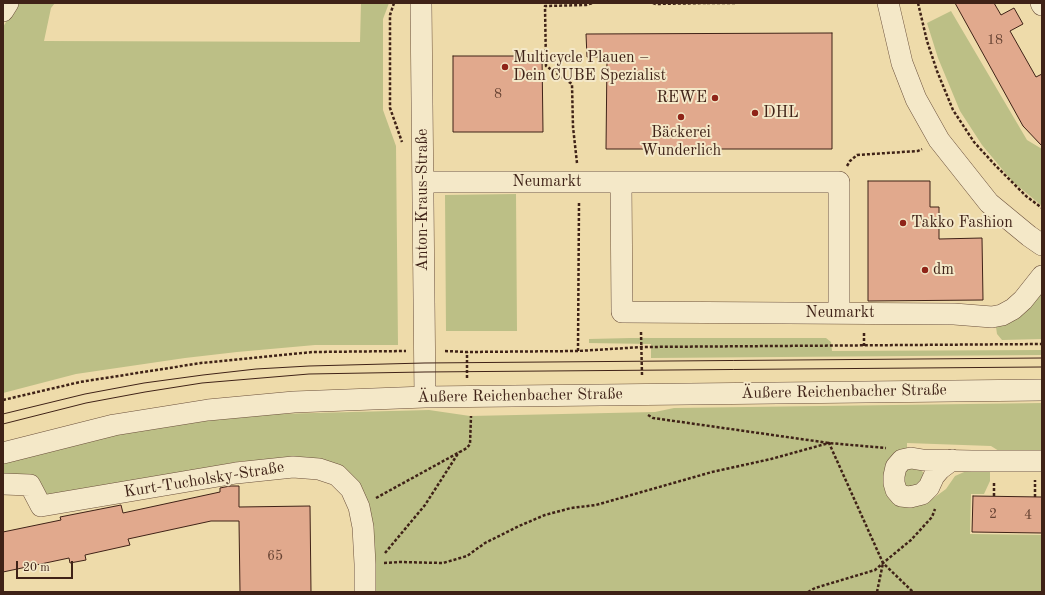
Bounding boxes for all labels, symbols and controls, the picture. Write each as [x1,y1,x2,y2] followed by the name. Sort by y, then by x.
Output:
[987,32,1003,48] house number: 18
[513,48,666,86] place label: Multicycle Plauen – Dein CUBE Spezialist
[500,62,510,72] marker: Multicycle Plauen – Dein CUBE Spezialist
[494,86,502,102] house number: 8
[656,88,707,108] place label: REWE
[710,93,720,103] marker: REWE
[763,103,799,123] place label: DHL
[750,108,760,118] marker: DHL
[676,112,686,122] marker: Bäckerei Wunderlich
[641,123,721,161] place label: Bäckerei Wunderlich
[413,129,433,271] street label: Anton-Kraus-Straße
[512,172,582,192] street label: Neumarkt
[911,213,1013,233] place label: Takko Fashion
[898,218,908,228] marker: Takko Fashion
[933,260,954,280] place label: dm
[920,265,930,275] marker: dm
[805,303,875,323] street label: Neumarkt
[741,381,947,403] street label: Äußere Reichenbacher Straße
[417,385,623,407] street label: Äußere Reichenbacher Straße
[122,458,286,502] street label: Kurt-Tucholsky-Straße
[989,506,997,522] house number: 2
[1024,507,1032,523] house number: 4
[267,548,283,564] house number: 65
[18,553,75,579] scale bar
[23,562,50,574] text: 20 m

